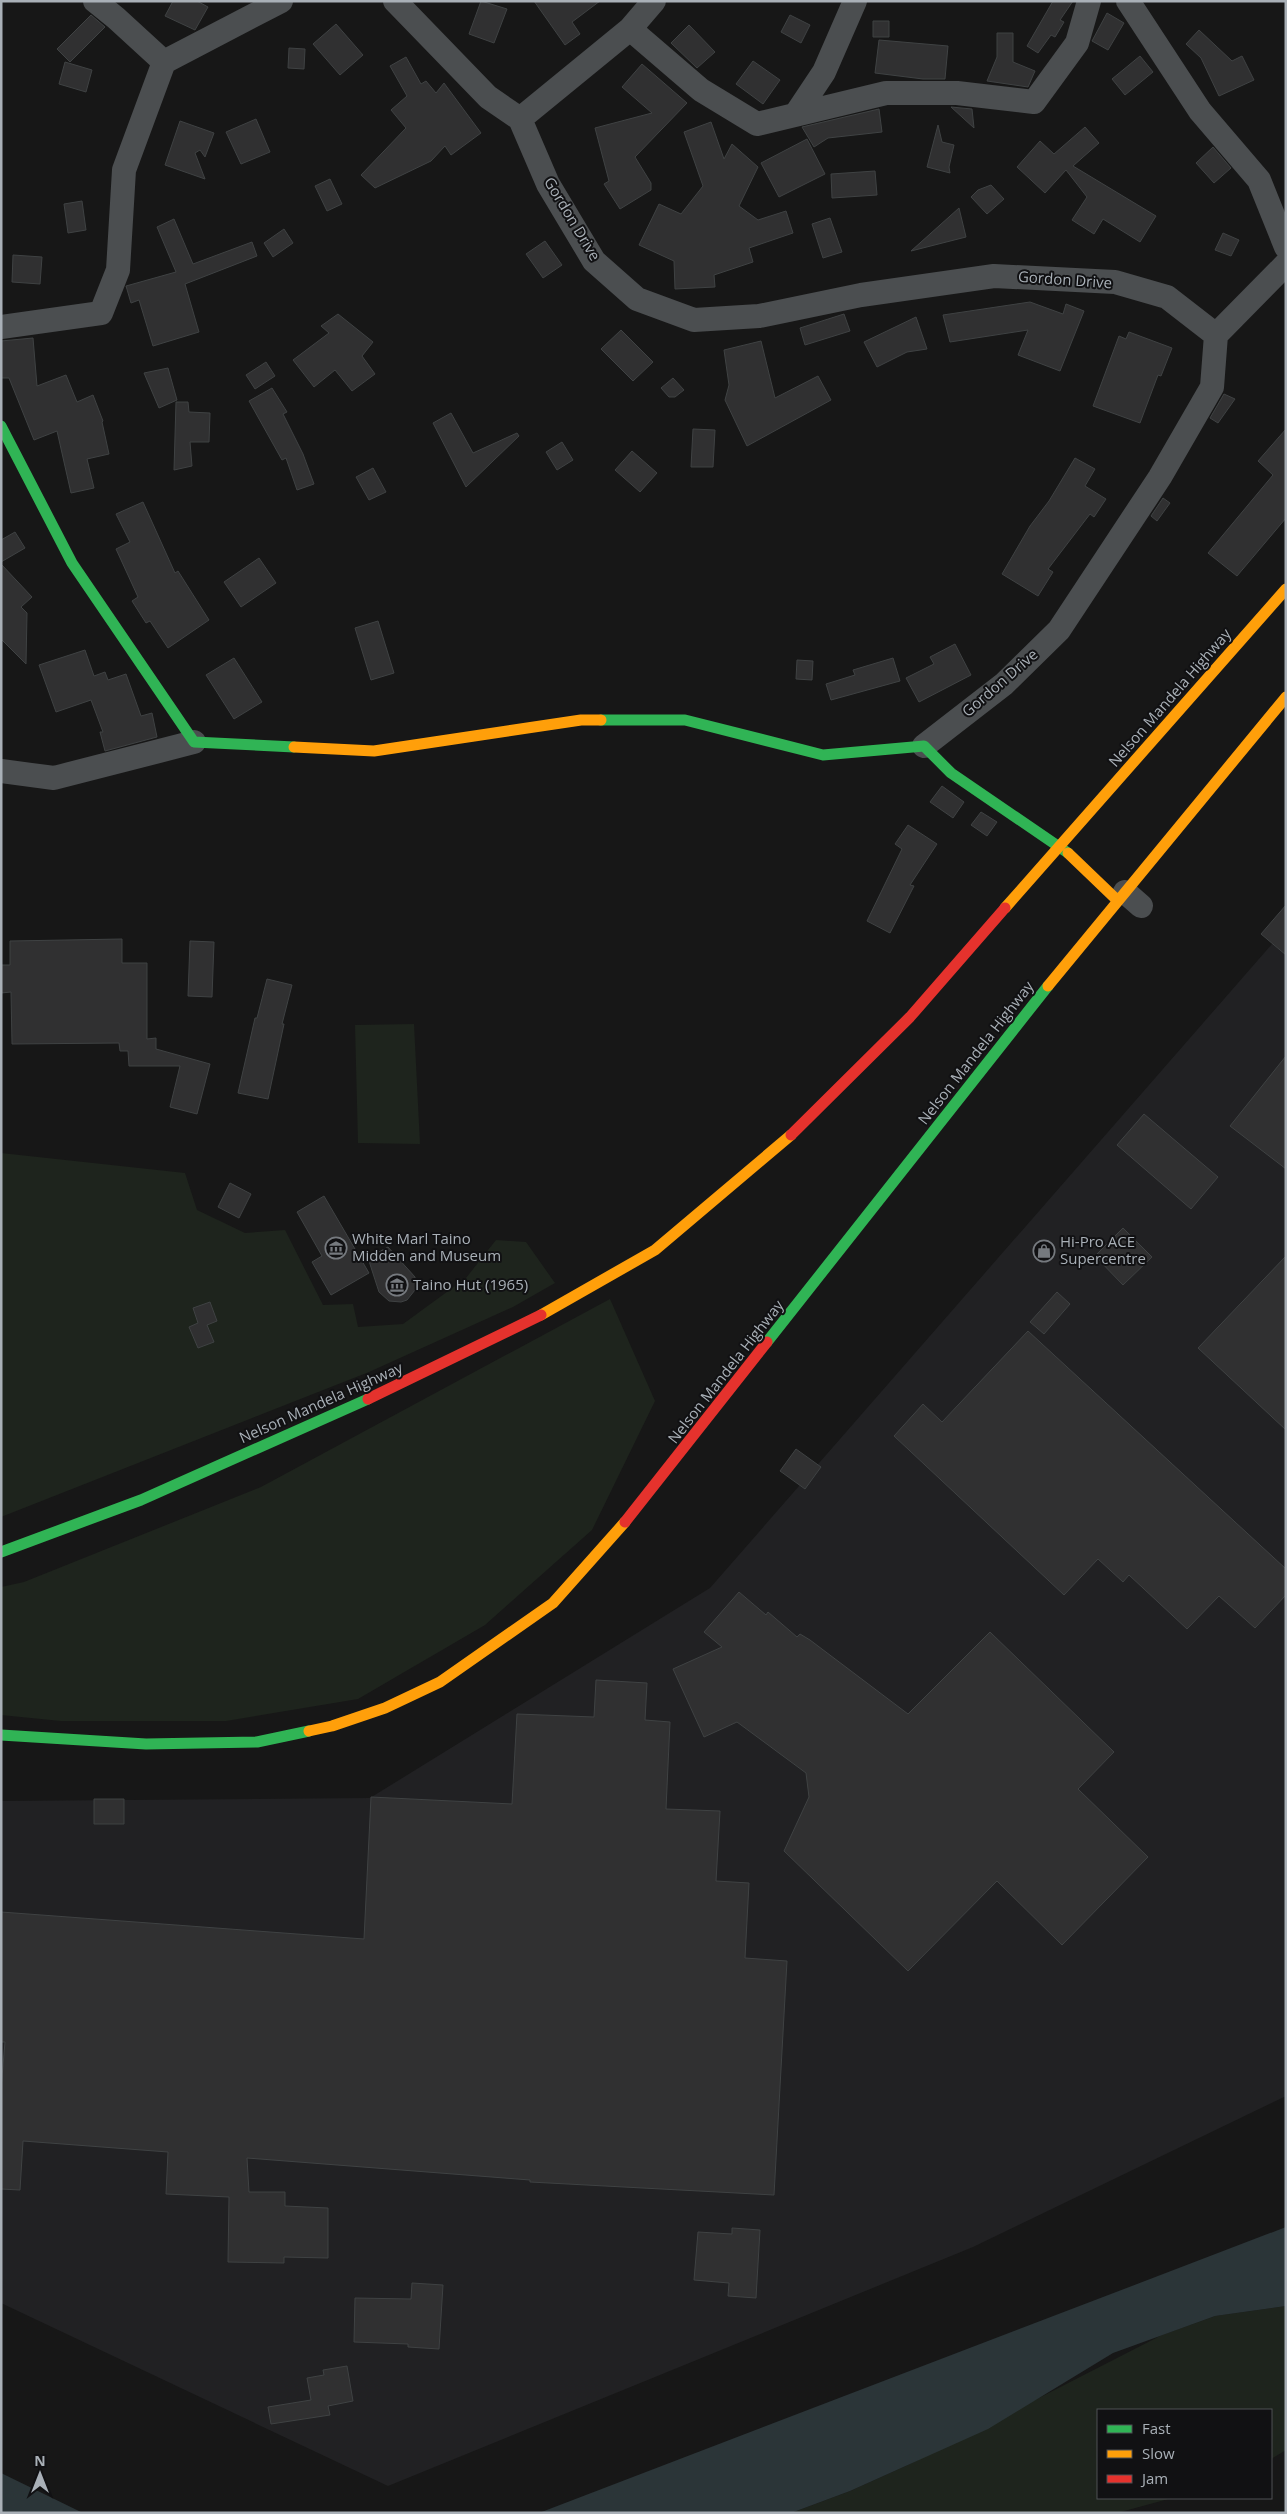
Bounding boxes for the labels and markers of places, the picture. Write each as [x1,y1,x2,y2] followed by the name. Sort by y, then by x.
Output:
[352,1228,501,1265] place label: White Marl Taino Midden and Museum
[1060,1231,1146,1268] place label: Hi-Pro ACE Supercentre
[324,1236,348,1260] museum icon: White Marl Taino Midden and Museum
[1032,1239,1056,1263] shop icon: Hi-Pro ACE Supercentre
[385,1273,409,1297] museum icon: Taino Hut (1965)
[413,1274,528,1294] place label: Taino Hut (1965)

